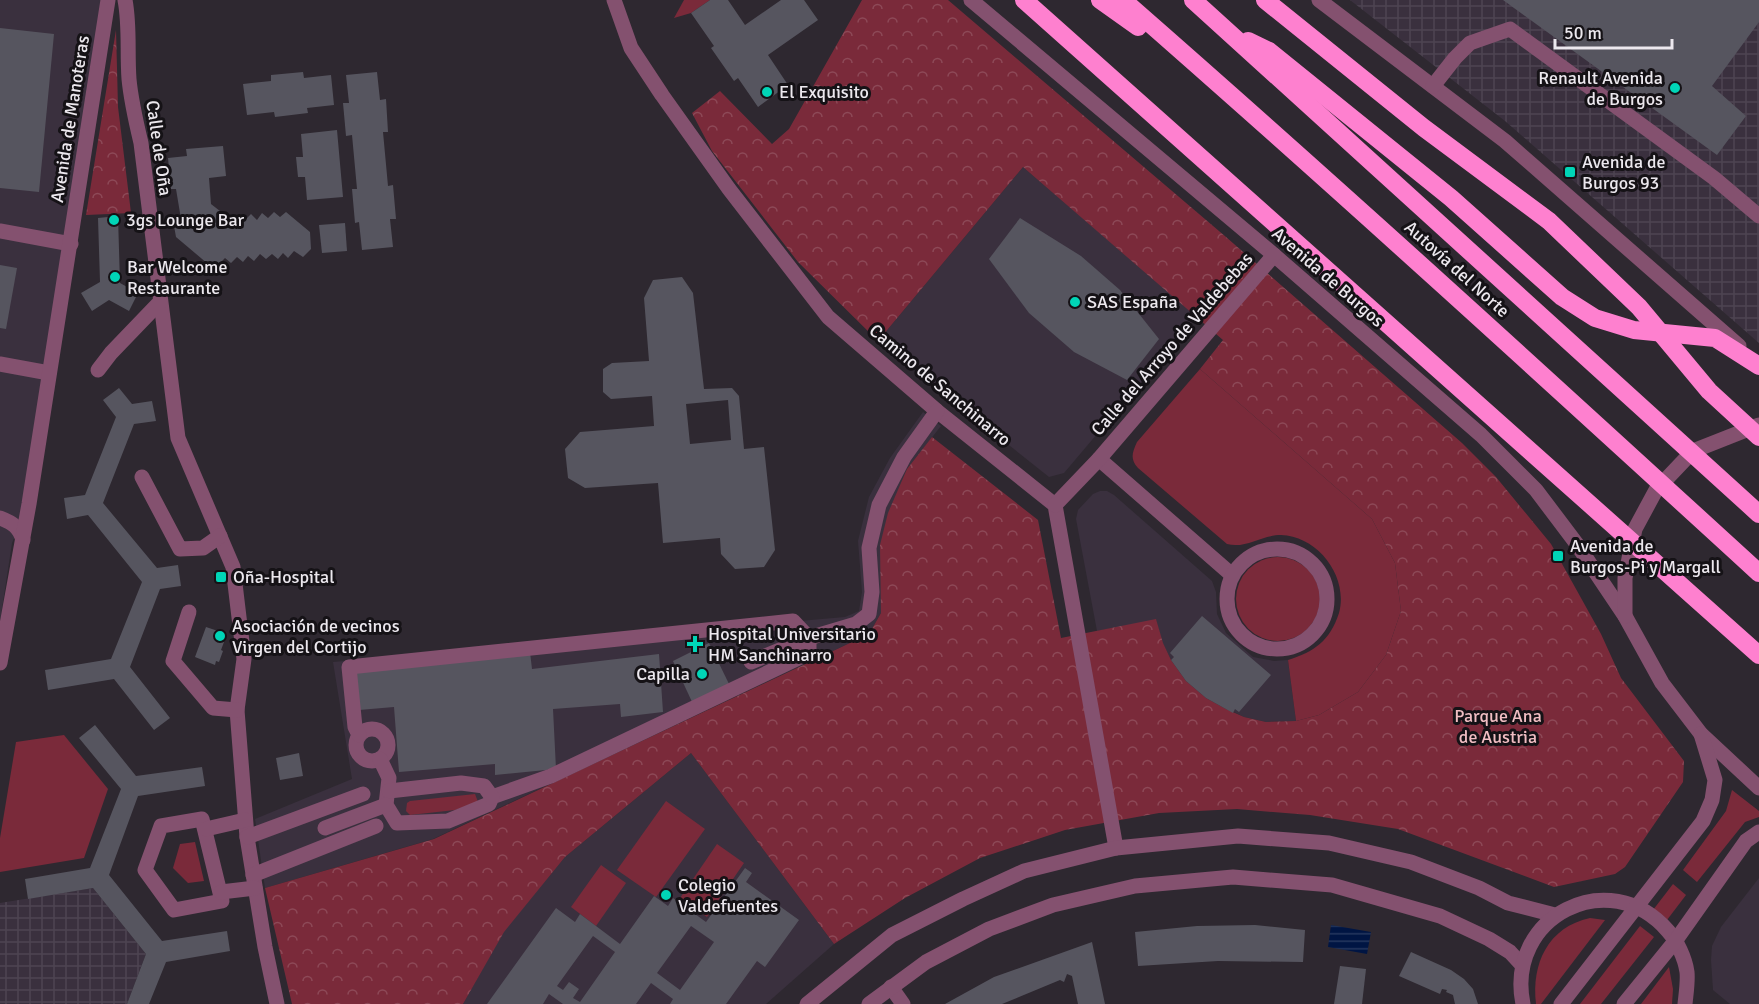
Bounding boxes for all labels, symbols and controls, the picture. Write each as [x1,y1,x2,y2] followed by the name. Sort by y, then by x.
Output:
[1555,12,1672,50] scale bar
[1564,22,1602,44] text: 50 m
[46,34,94,204] street label: Avenida de Manoteras
[1538,67,1663,110] place label: Renault Avenida de Burgos
[779,81,869,103] place label: El Exquisito
[1668,81,1682,95] marker: Renault Avenida de Burgos
[760,85,774,99] marker: El Exquisito
[141,99,177,197] street label: Calle de Oña
[1582,151,1666,194] place label: Avenida de Burgos 93
[1563,165,1577,179] marker: Avenida de Burgos 93
[126,209,245,231] place label: 3gs Lounge Bar
[107,213,121,227] marker: 3gs Lounge Bar
[1400,216,1514,322] street label: Autovía del Norte
[1267,222,1389,332] street label: Avenida de Burgos
[1086,248,1258,440] street label: Calle del Arroyo de Valdebebas
[127,256,227,299] place label: Bar Welcome Restaurante
[108,270,122,284] marker: Bar Welcome Restaurante
[1087,291,1178,313] place label: SAS España
[1068,295,1082,309] marker: SAS España
[865,319,1015,451] street label: Camino de Sanchinarro
[1570,535,1721,578] place label: Avenida de Burgos-Pi y Margall
[1551,549,1565,563] marker: Avenida de Burgos-Pi y Margall
[233,566,335,588] place label: Oña-Hospital
[214,570,228,584] marker: Oña-Hospital
[232,615,400,658] place label: Asociación de vecinos Virgen del Cortijo
[708,623,876,666] place label: Hospital Universitario HM Sanchinarro
[213,629,227,643] marker: Asociación de vecinos Virgen del Cortijo
[686,635,704,653] marker: Hospital Universitario HM Sanchinarro
[636,663,690,685] place label: Capilla
[695,667,709,681] marker: Capilla
[1454,705,1542,748] park label: Parque Ana de Austria
[678,874,778,917] place label: Colegio Valdefuentes
[659,888,673,902] marker: Colegio Valdefuentes

